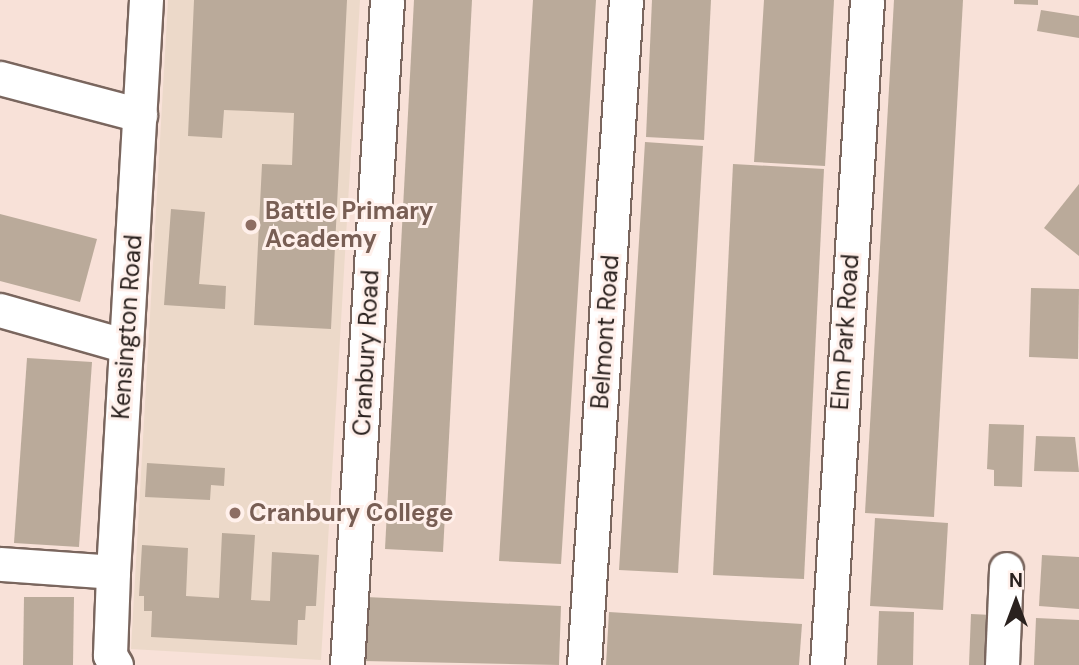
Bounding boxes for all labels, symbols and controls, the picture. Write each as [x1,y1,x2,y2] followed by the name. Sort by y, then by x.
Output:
[265,197,434,253] place label: Battle Primary Academy
[243,217,259,233] marker: Battle Primary Academy
[106,234,148,420] street label: Kensington Road
[825,253,865,411] street label: Elm Park Road
[585,254,625,410] street label: Belmont Road
[347,269,385,437] street label: Cranbury Road
[249,499,453,527] place label: Cranbury College
[227,505,243,521] marker: Cranbury College
[981,567,1051,637] north arrow
[1009,568,1023,593] text: N

